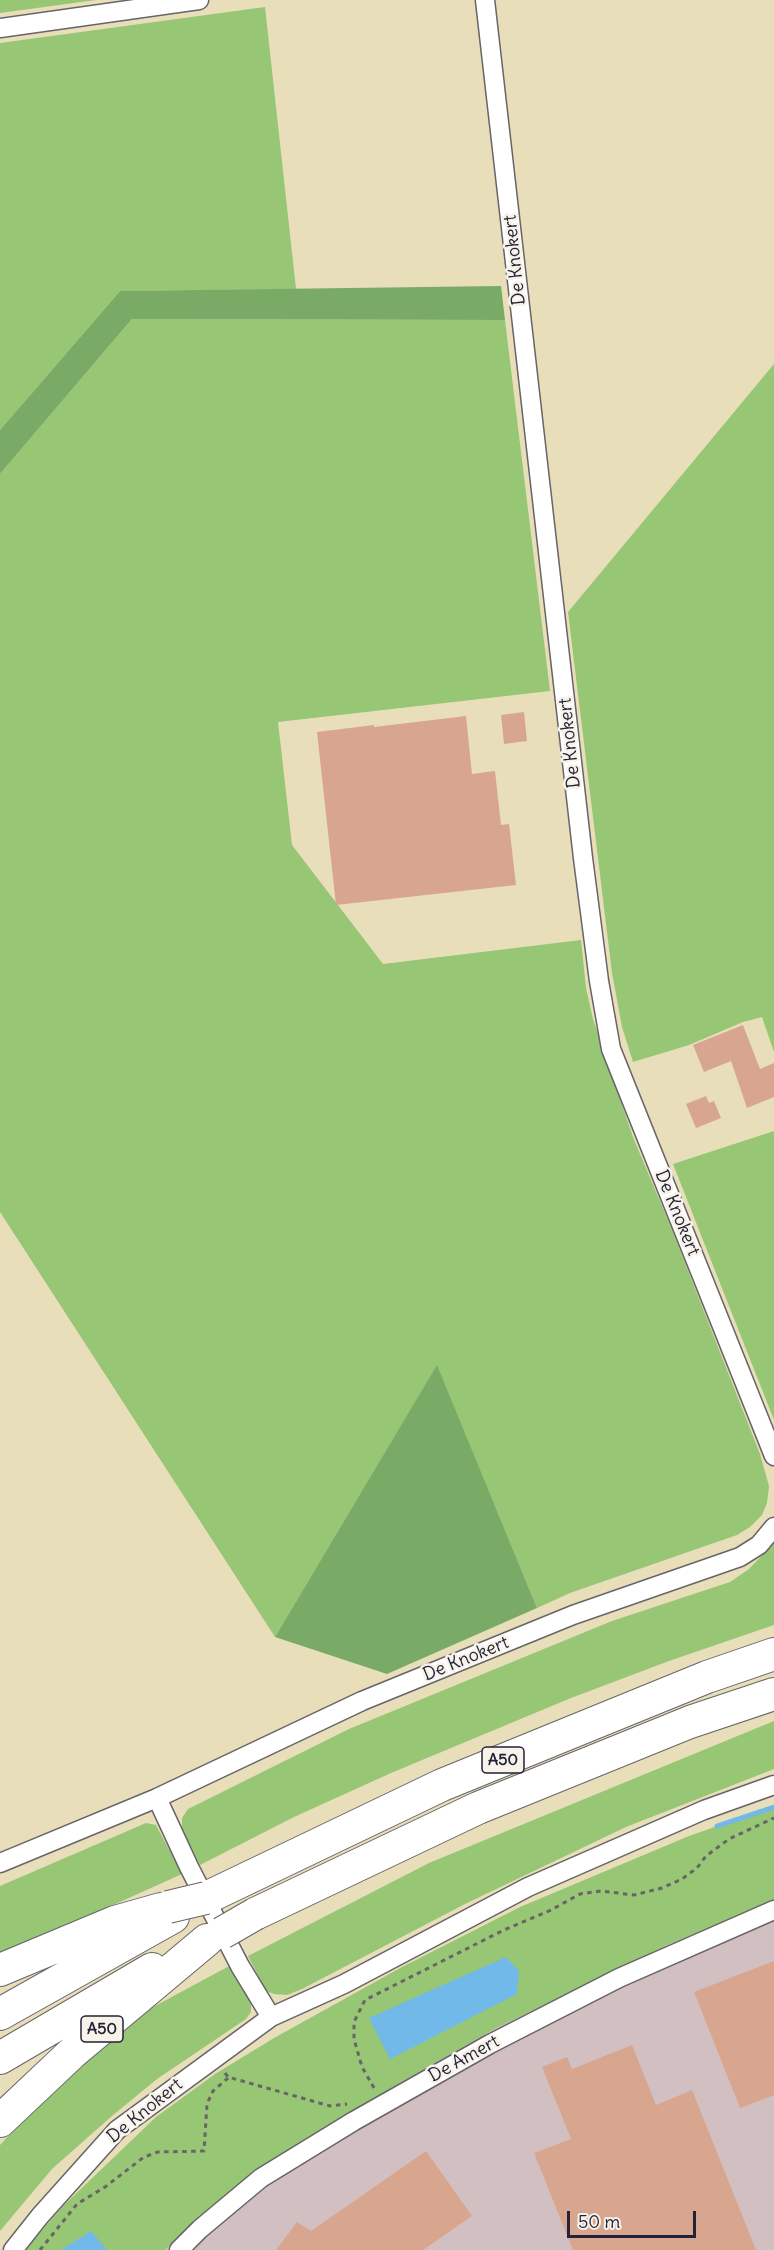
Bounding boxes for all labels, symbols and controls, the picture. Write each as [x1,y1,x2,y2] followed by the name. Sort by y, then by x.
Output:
[500,214,530,306] street label: De Knokert
[555,697,585,789] street label: De Knokert
[650,1167,704,1259] street label: De Knokert
[420,1632,512,1686] street label: De Knokert
[482,1747,524,1773] road number: A50
[81,2016,123,2042] road number: A50
[425,2031,503,2087] street label: De Amert
[103,2074,187,2148] street label: De Knokert
[570,2199,699,2237] scale bar
[578,2210,620,2233] text: 50 m

